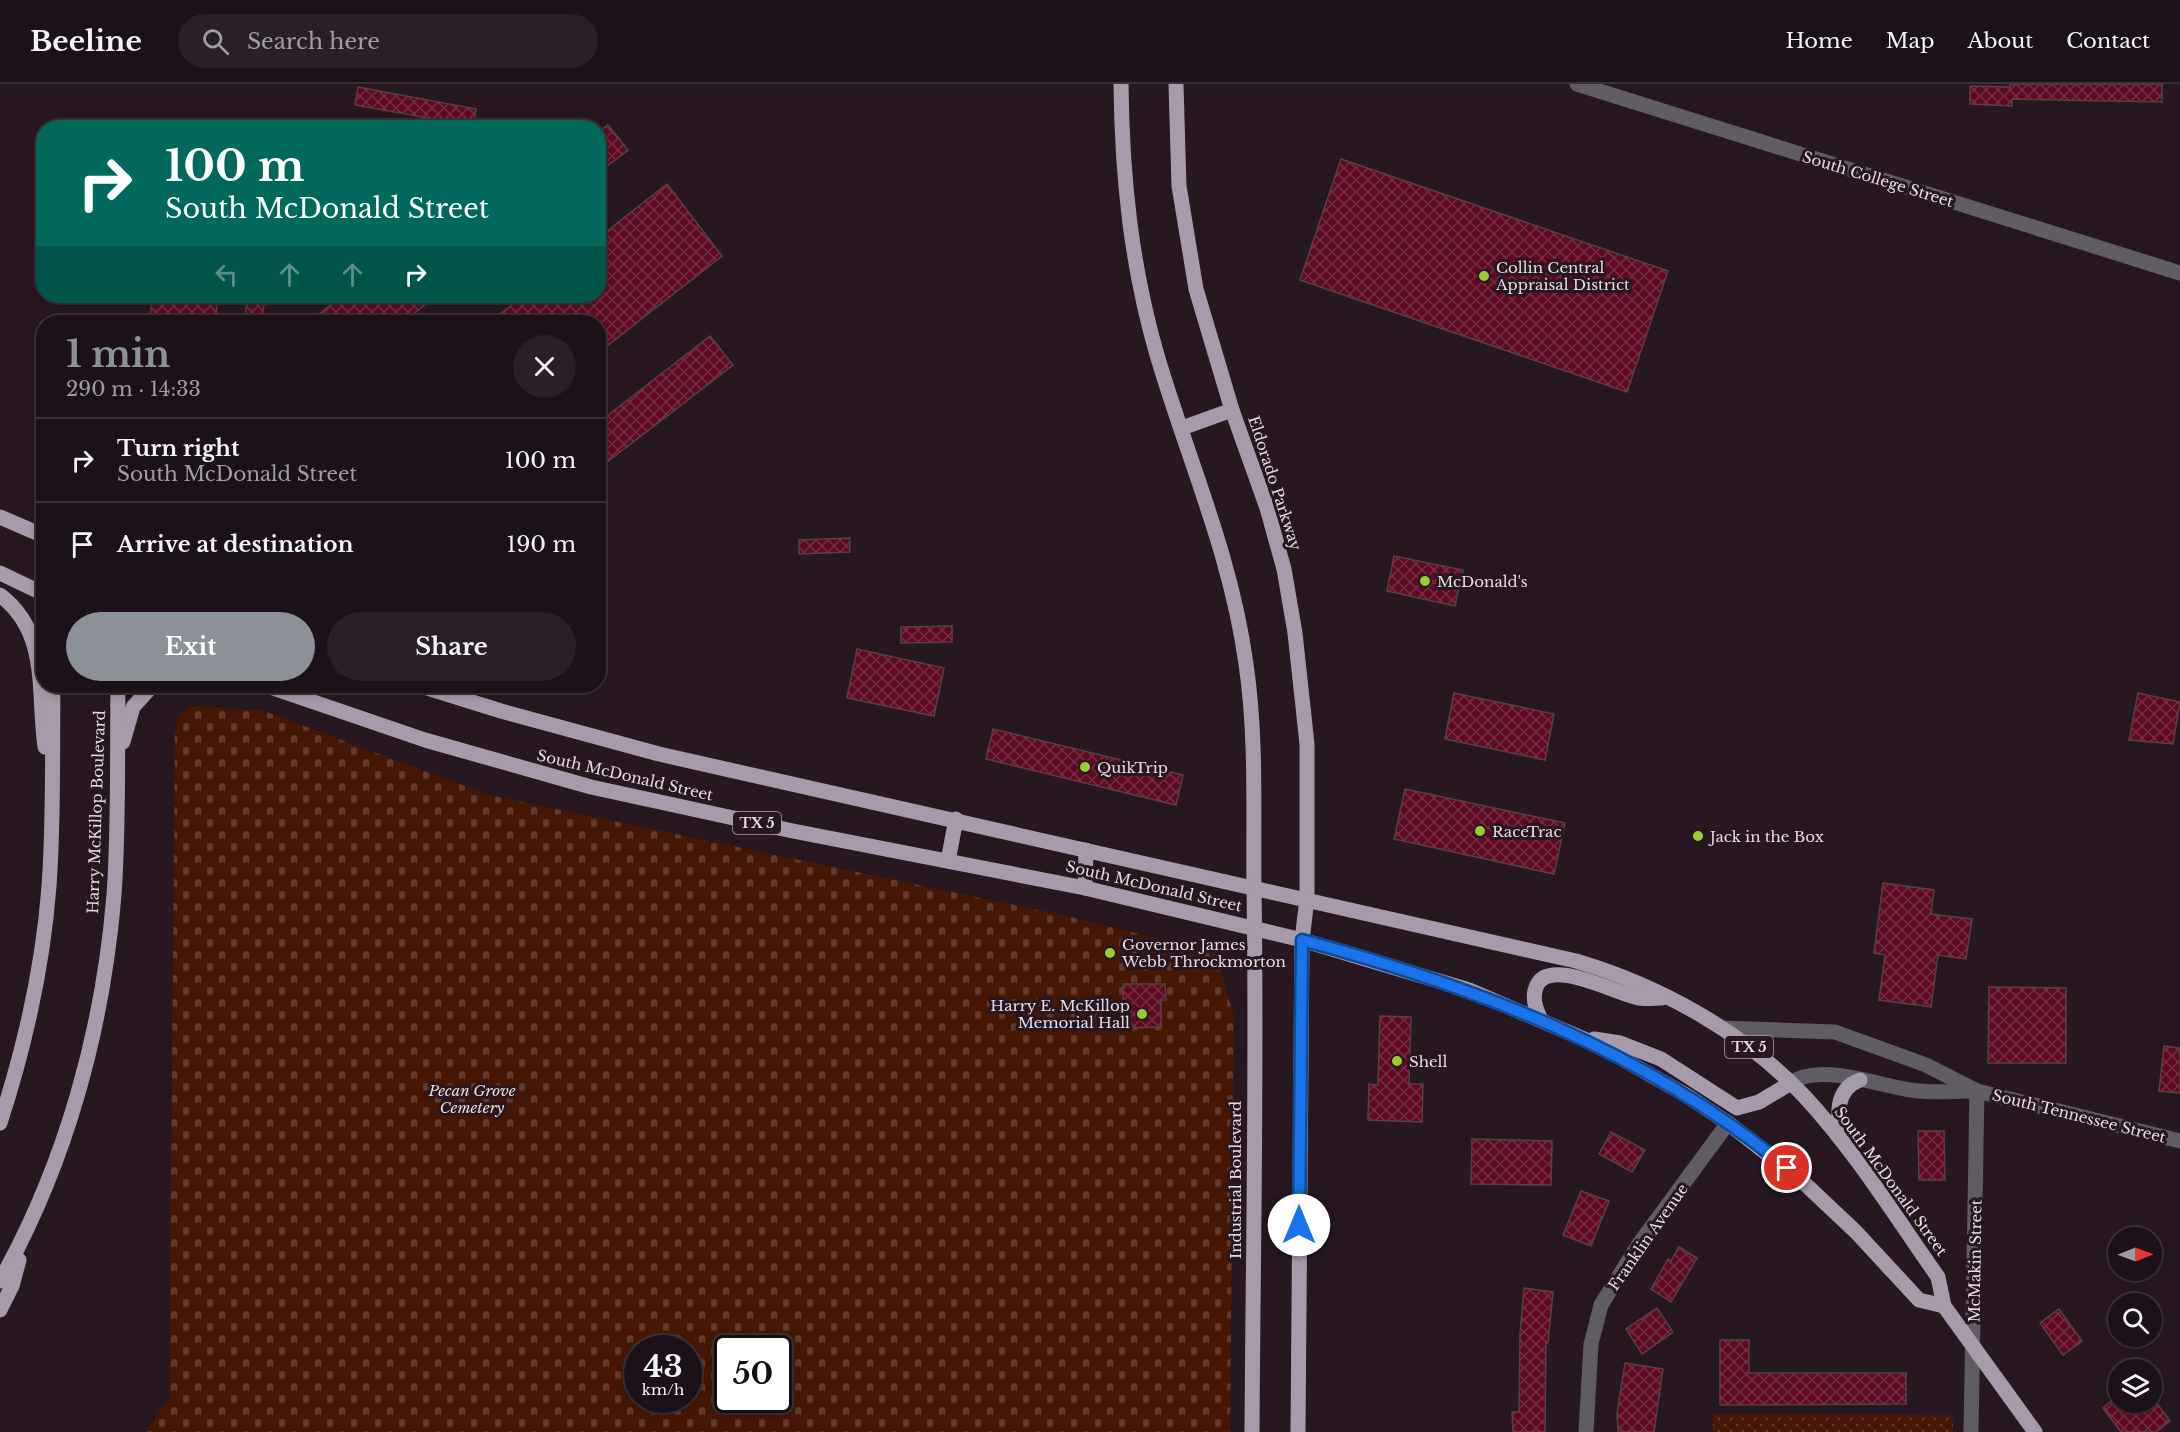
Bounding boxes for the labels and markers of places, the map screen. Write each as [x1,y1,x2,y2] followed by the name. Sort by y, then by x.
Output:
[1495,258,1630,294] place label: Collin Central Appraisal District
[1477,269,1491,283] marker: Collin Central Appraisal District
[1437,572,1528,591] place label: McDonald's
[1418,574,1432,588] marker: McDonald's
[1097,758,1168,777] place label: QuikTrip
[1078,760,1092,774] marker: QuikTrip
[1492,822,1561,841] place label: RaceTrac
[1473,824,1487,838] marker: RaceTrac
[1708,827,1824,846] place label: Jack in the Box
[1691,829,1705,843] marker: Jack in the Box
[1121,935,1286,971] place label: Governor James Webb Throckmorton
[1103,946,1117,960] marker: Governor James Webb Throckmorton
[990,996,1130,1032] place label: Harry E. McKillop Memorial Hall
[1135,1007,1149,1021] marker: Harry E. McKillop Memorial Hall
[1409,1052,1447,1071] place label: Shell
[1390,1054,1404,1068] marker: Shell
[1761,1142,1812,1193] pin

